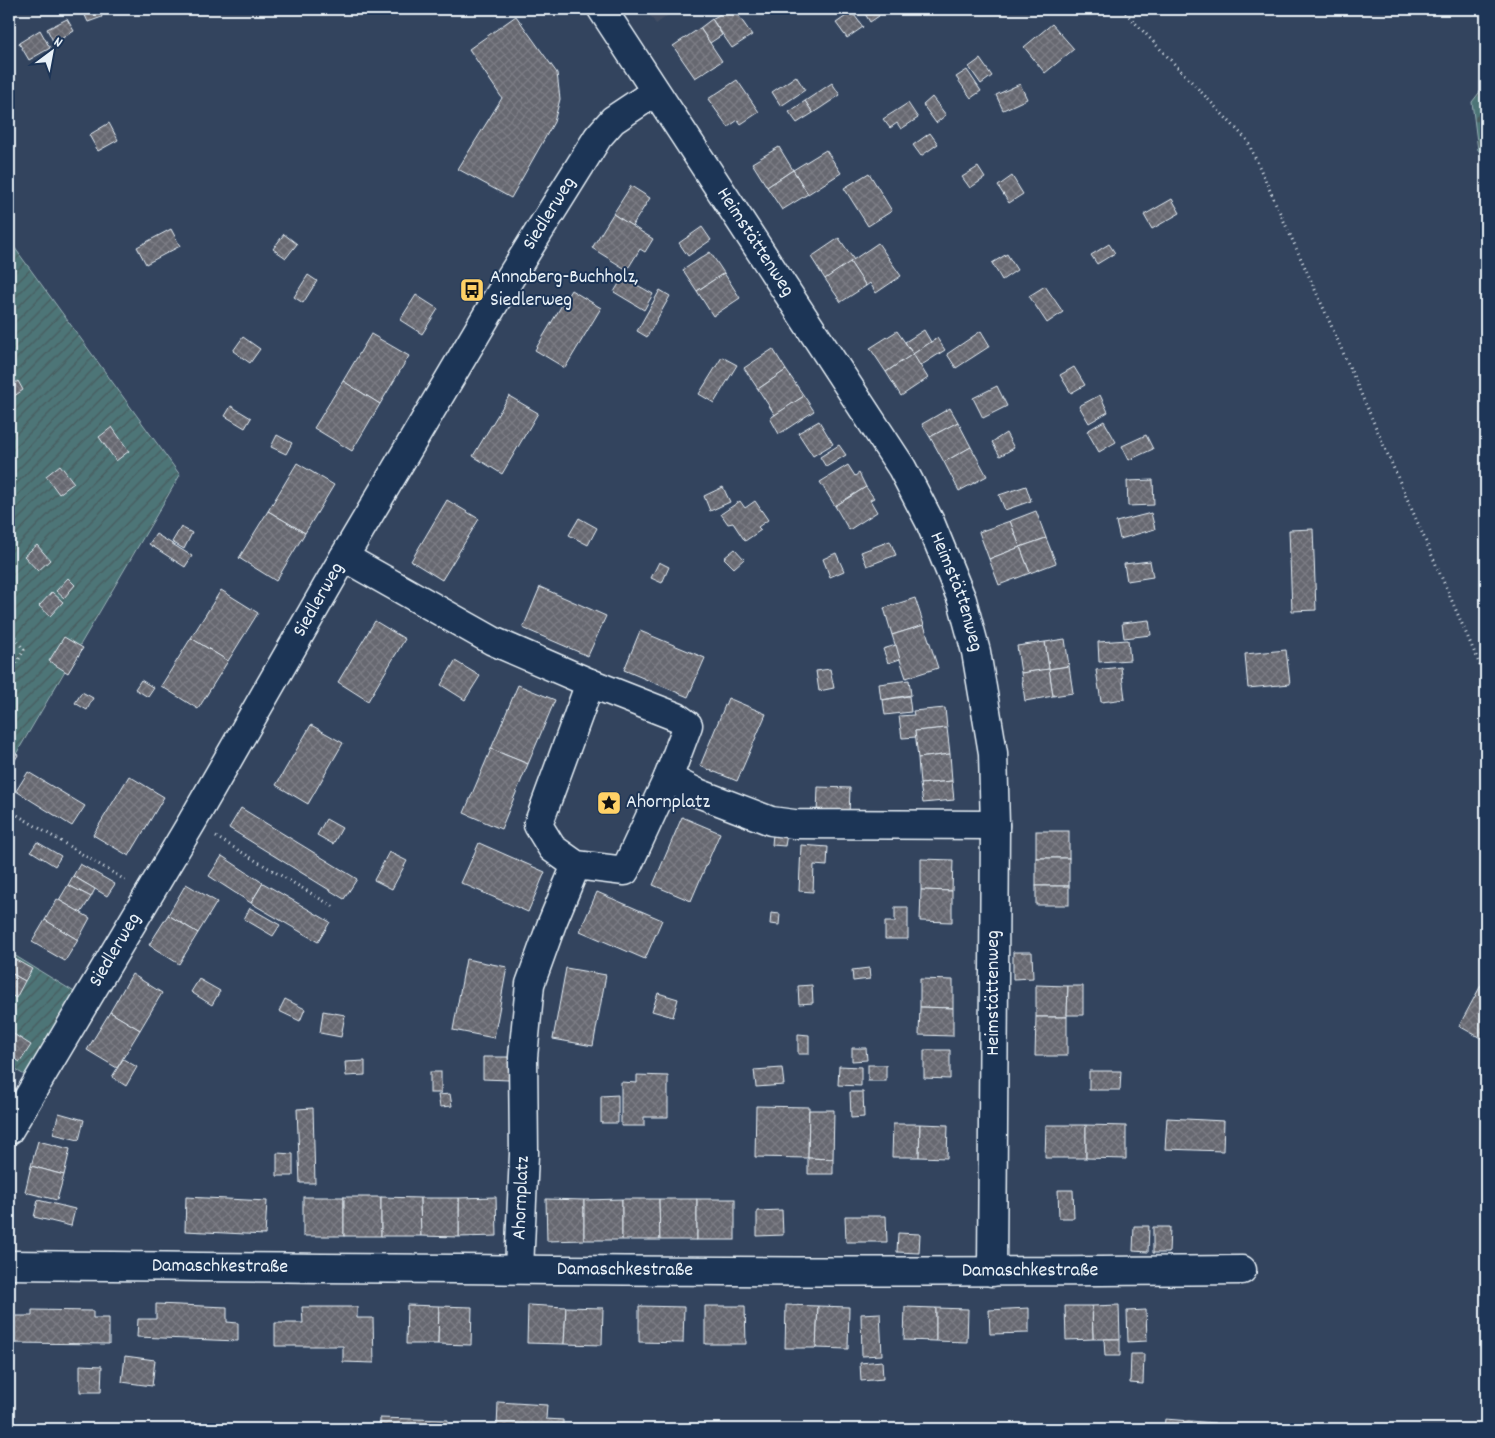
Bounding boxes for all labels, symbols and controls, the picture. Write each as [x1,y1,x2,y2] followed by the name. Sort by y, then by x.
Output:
[28,28,78,78] north arrow
[50,32,66,53] text: N
[516,172,584,256] street label: Siedlerweg
[709,182,801,303] street label: Heimstättenweg
[490,264,639,315] place label: Annaberg-Buchholz, Siedlerweg
[459,277,485,303] bus stop icon: Annaberg-Buchholz, Siedlerweg
[922,528,989,655] street label: Heimstättenweg
[287,558,352,643] street label: Siedlerweg
[626,789,710,817] place label: Ahornplatz
[596,790,622,816] place icon: Ahornplatz
[83,908,149,993] street label: Siedlerweg
[980,930,1008,1056] street label: Heimstättenweg
[506,1155,538,1241] street label: Ahornplatz
[152,1252,289,1282] street label: Damaschkestraße
[557,1256,693,1285] street label: Damaschkestraße
[962,1257,1098,1285] street label: Damaschkestraße

